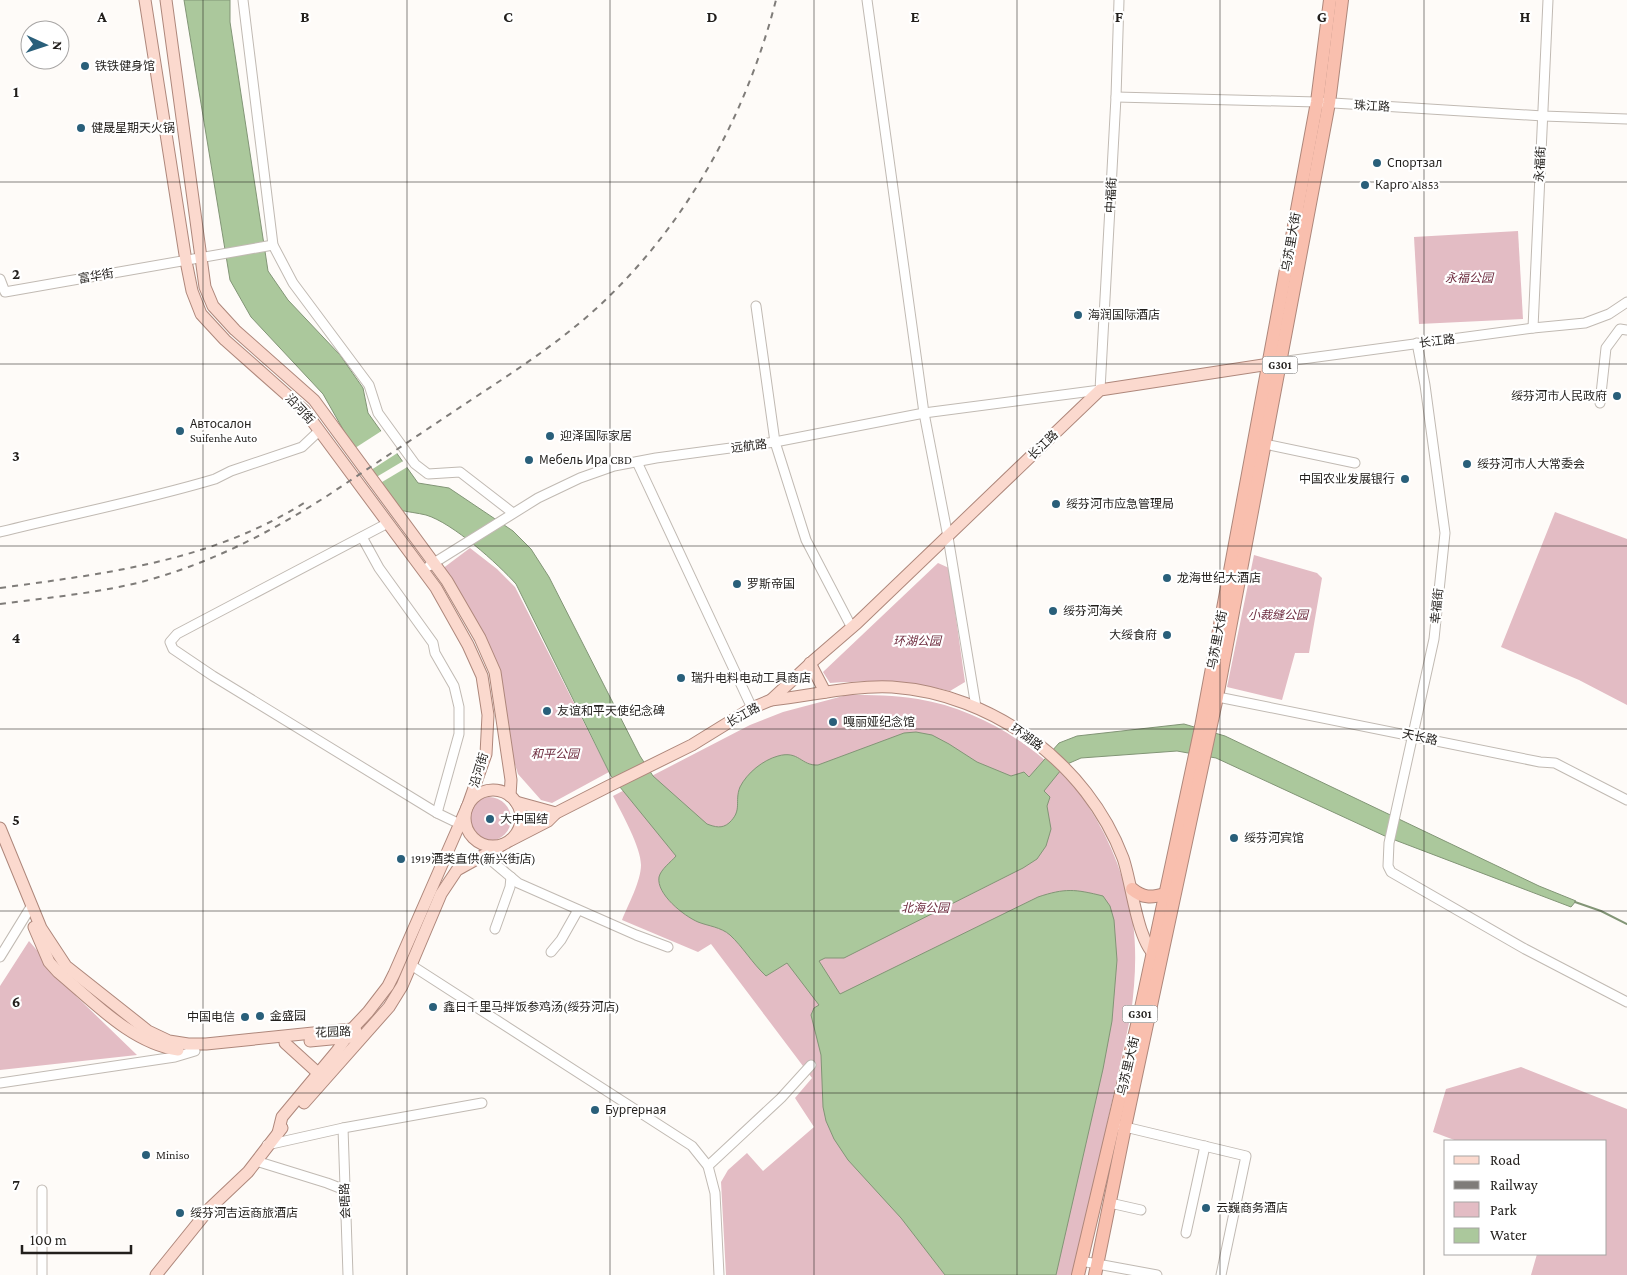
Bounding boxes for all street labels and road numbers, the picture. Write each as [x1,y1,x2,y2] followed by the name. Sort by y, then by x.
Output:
[1354,98,1390,114] street label: 珠江路
[1532,146,1548,182] street label: 永福街
[1103,177,1119,213] street label: 中福街
[1279,211,1303,273] street label: 乌苏里大街
[77,266,115,286] street label: 富华街
[1418,332,1456,350] street label: 长江路
[1262,356,1298,374] road number: G301
[283,391,317,427] street label: 沿河街
[1025,427,1061,463] street label: 长江路
[730,437,768,455] street label: 远航路
[1428,587,1446,625] street label: 幸福街
[1204,609,1230,671] street label: 乌苏里大街
[724,700,762,730] street label: 长江路
[1008,721,1046,753] street label: 环湖路
[1401,726,1439,748] street label: 天长路
[467,751,491,789] street label: 沿河街
[1122,1006,1158,1022] road number: G301
[315,1024,351,1040] street label: 花园路
[1114,1035,1142,1097] street label: 乌苏里大街
[337,1183,353,1219] street label: 会晤路

